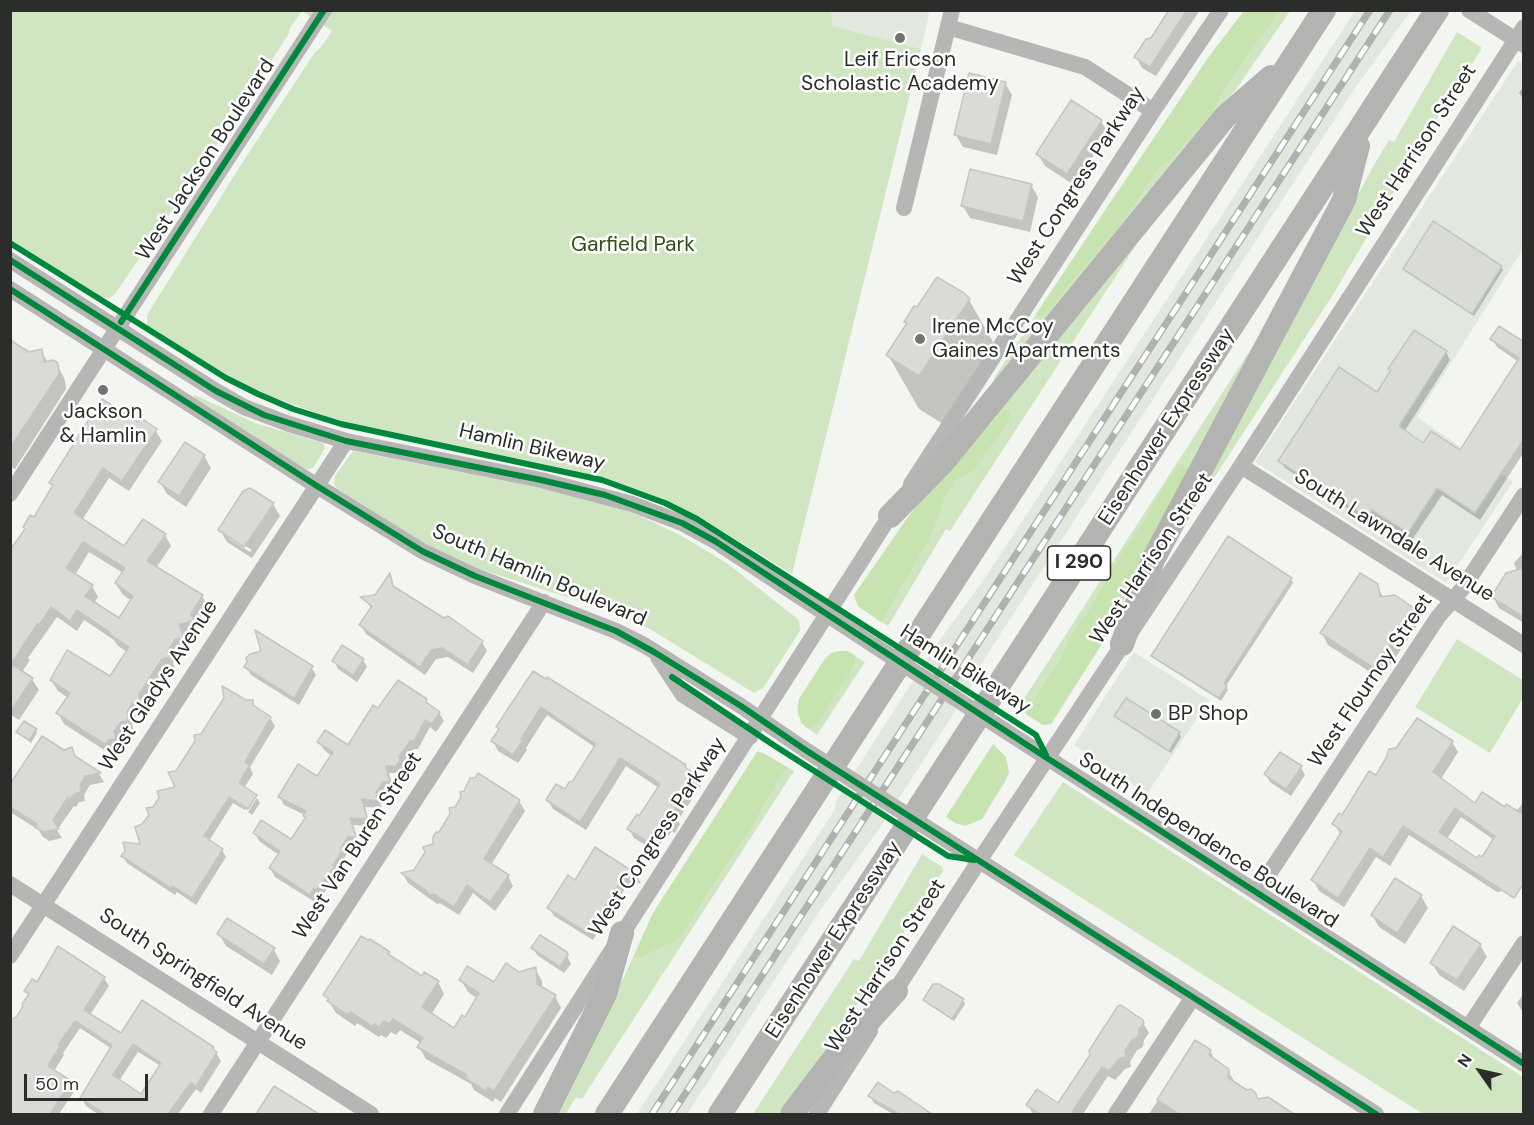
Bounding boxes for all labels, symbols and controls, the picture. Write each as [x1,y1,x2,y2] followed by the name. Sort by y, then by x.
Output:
[893,31,907,45] marker: Leif Ericson Scholastic Academy
[801,47,999,97] place label: Leif Ericson Scholastic Academy
[131,54,281,266] street label: West Jackson Boulevard
[1352,60,1482,242] street label: West Harrison Street
[1003,82,1151,290] street label: West Congress Parkway
[571,232,695,258] park label: Garfield Park
[932,314,1120,364] place label: Irene McCoy Gaines Apartments
[1094,324,1240,530] street label: Eisenhower Expressway
[913,332,927,346] marker: Irene McCoy Gaines Apartments
[96,383,110,397] marker: Jackson & Hamlin
[59,399,147,449] place label: Jackson & Hamlin
[456,419,608,477] street label: Hamlin Bikeway
[1289,464,1499,608] street label: South Lawndale Avenue
[1085,468,1219,650] street label: West Harrison Street
[428,519,650,633] street label: South Hamlin Boulevard
[1048,546,1110,580] road number: I 290
[1304,590,1438,772] street label: West Flournoy Street
[94,596,224,776] street label: West Gladys Avenue
[895,620,1035,720] street label: Hamlin Bikeway
[1168,701,1248,727] place label: BP Shop
[1149,707,1163,721] marker: BP Shop
[584,733,732,941] street label: West Congress Parkway
[288,748,428,944] street label: West Van Buren Street
[1074,748,1342,934] street label: South Independence Boulevard
[761,837,907,1043] street label: Eisenhower Expressway
[821,875,951,1057] street label: West Harrison Street
[94,903,312,1057] street label: South Springfield Avenue
[1450,1041,1510,1101] north arrow
[1453,1050,1477,1071] text: N
[27,1062,152,1100] scale bar
[35,1072,79,1096] text: 50 m

